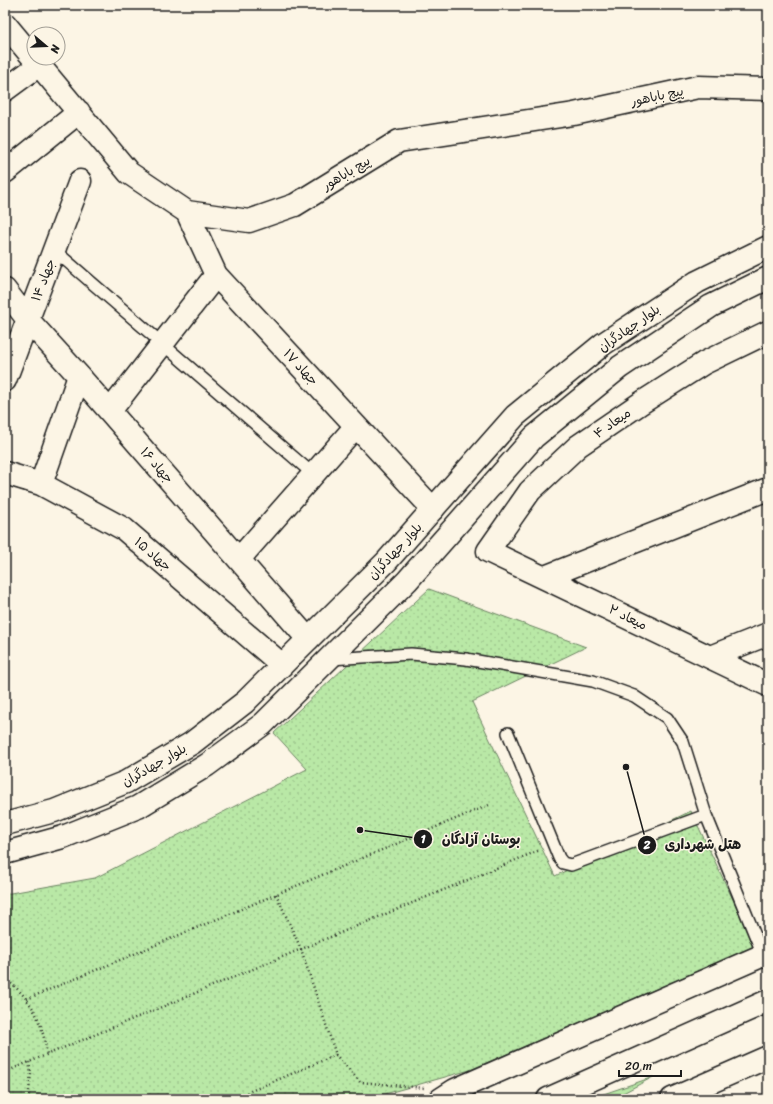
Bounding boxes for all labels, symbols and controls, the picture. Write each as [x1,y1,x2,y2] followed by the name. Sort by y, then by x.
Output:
[26,26,66,66] north arrow
[45,41,66,56] text: N
[627,79,686,113] street label: پیچ باباهور
[316,149,375,197] street label: پیچ باباهور
[24,255,62,305] street label: جهاد ۱۴
[593,298,665,358] street label: بلوار جهادگران
[278,343,324,391] street label: جهاد ۱۷
[588,402,636,444] street label: میعاد ۴
[134,441,180,489] street label: جهاد ۱۶
[362,517,428,585] street label: بلوار جهادگران
[129,531,177,577] street label: جهاد ۱۵
[605,598,651,636] street label: میعاد ۲
[117,737,191,793] street label: بلوار جهادگران
[413,826,528,852] callout: بوستان آزادگان
[442,827,520,852] text: بوستان آزادگان
[420,828,426,850] text: 1
[637,832,749,858] callout: هتل شهرداری
[665,832,741,857] text: هتل شهرداری
[643,834,651,856] text: 2
[619,1052,681,1078] scale bar
[625,1055,652,1077] text: 20 m

